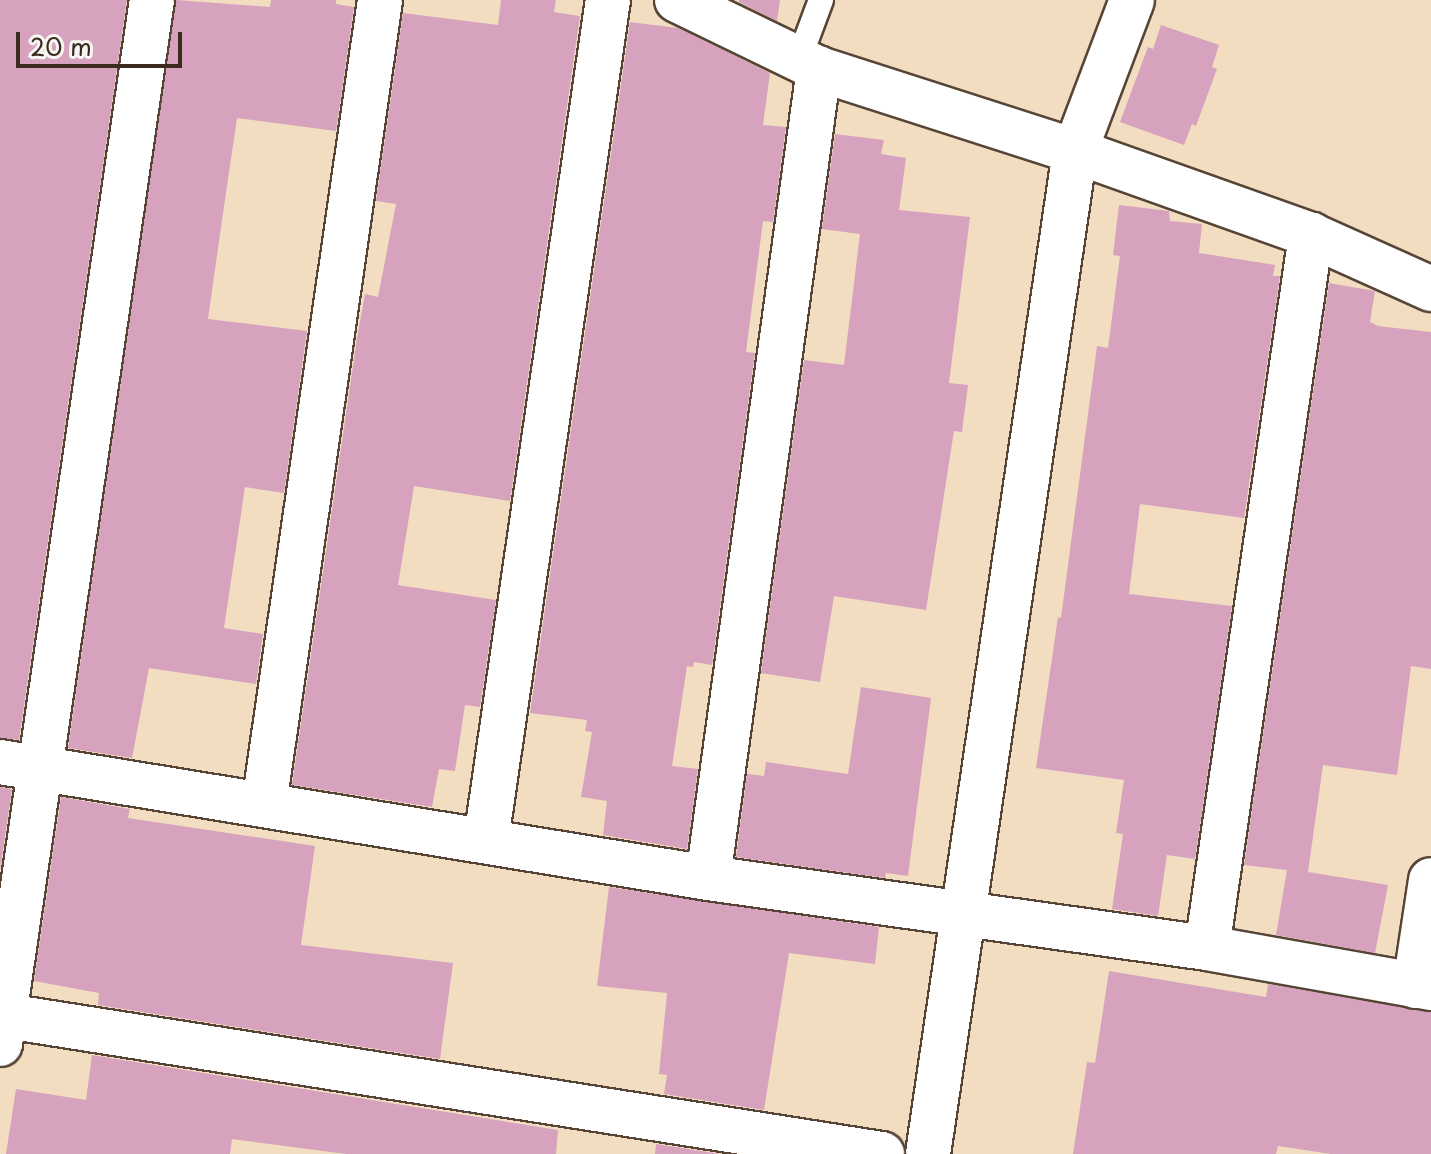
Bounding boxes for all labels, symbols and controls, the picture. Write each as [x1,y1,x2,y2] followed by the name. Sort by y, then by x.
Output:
[20,16,186,66] scale bar
[30,28,92,64] text: 20 m

